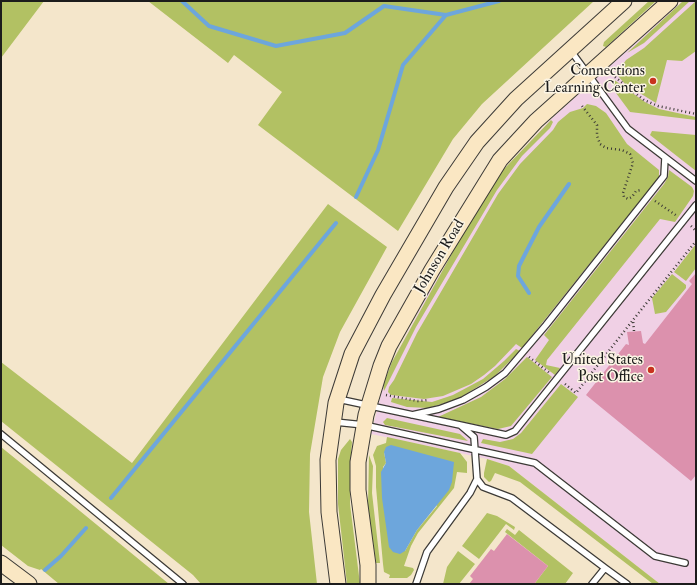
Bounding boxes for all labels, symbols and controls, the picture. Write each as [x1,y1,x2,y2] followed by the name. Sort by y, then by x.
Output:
[544,63,645,98] place label: Connections Learning Center
[648,76,658,86] marker: Connections Learning Center
[411,217,469,297] street label: Johnson Road
[562,352,643,387] place label: United States Post Office
[646,365,656,375] marker: United States Post Office

